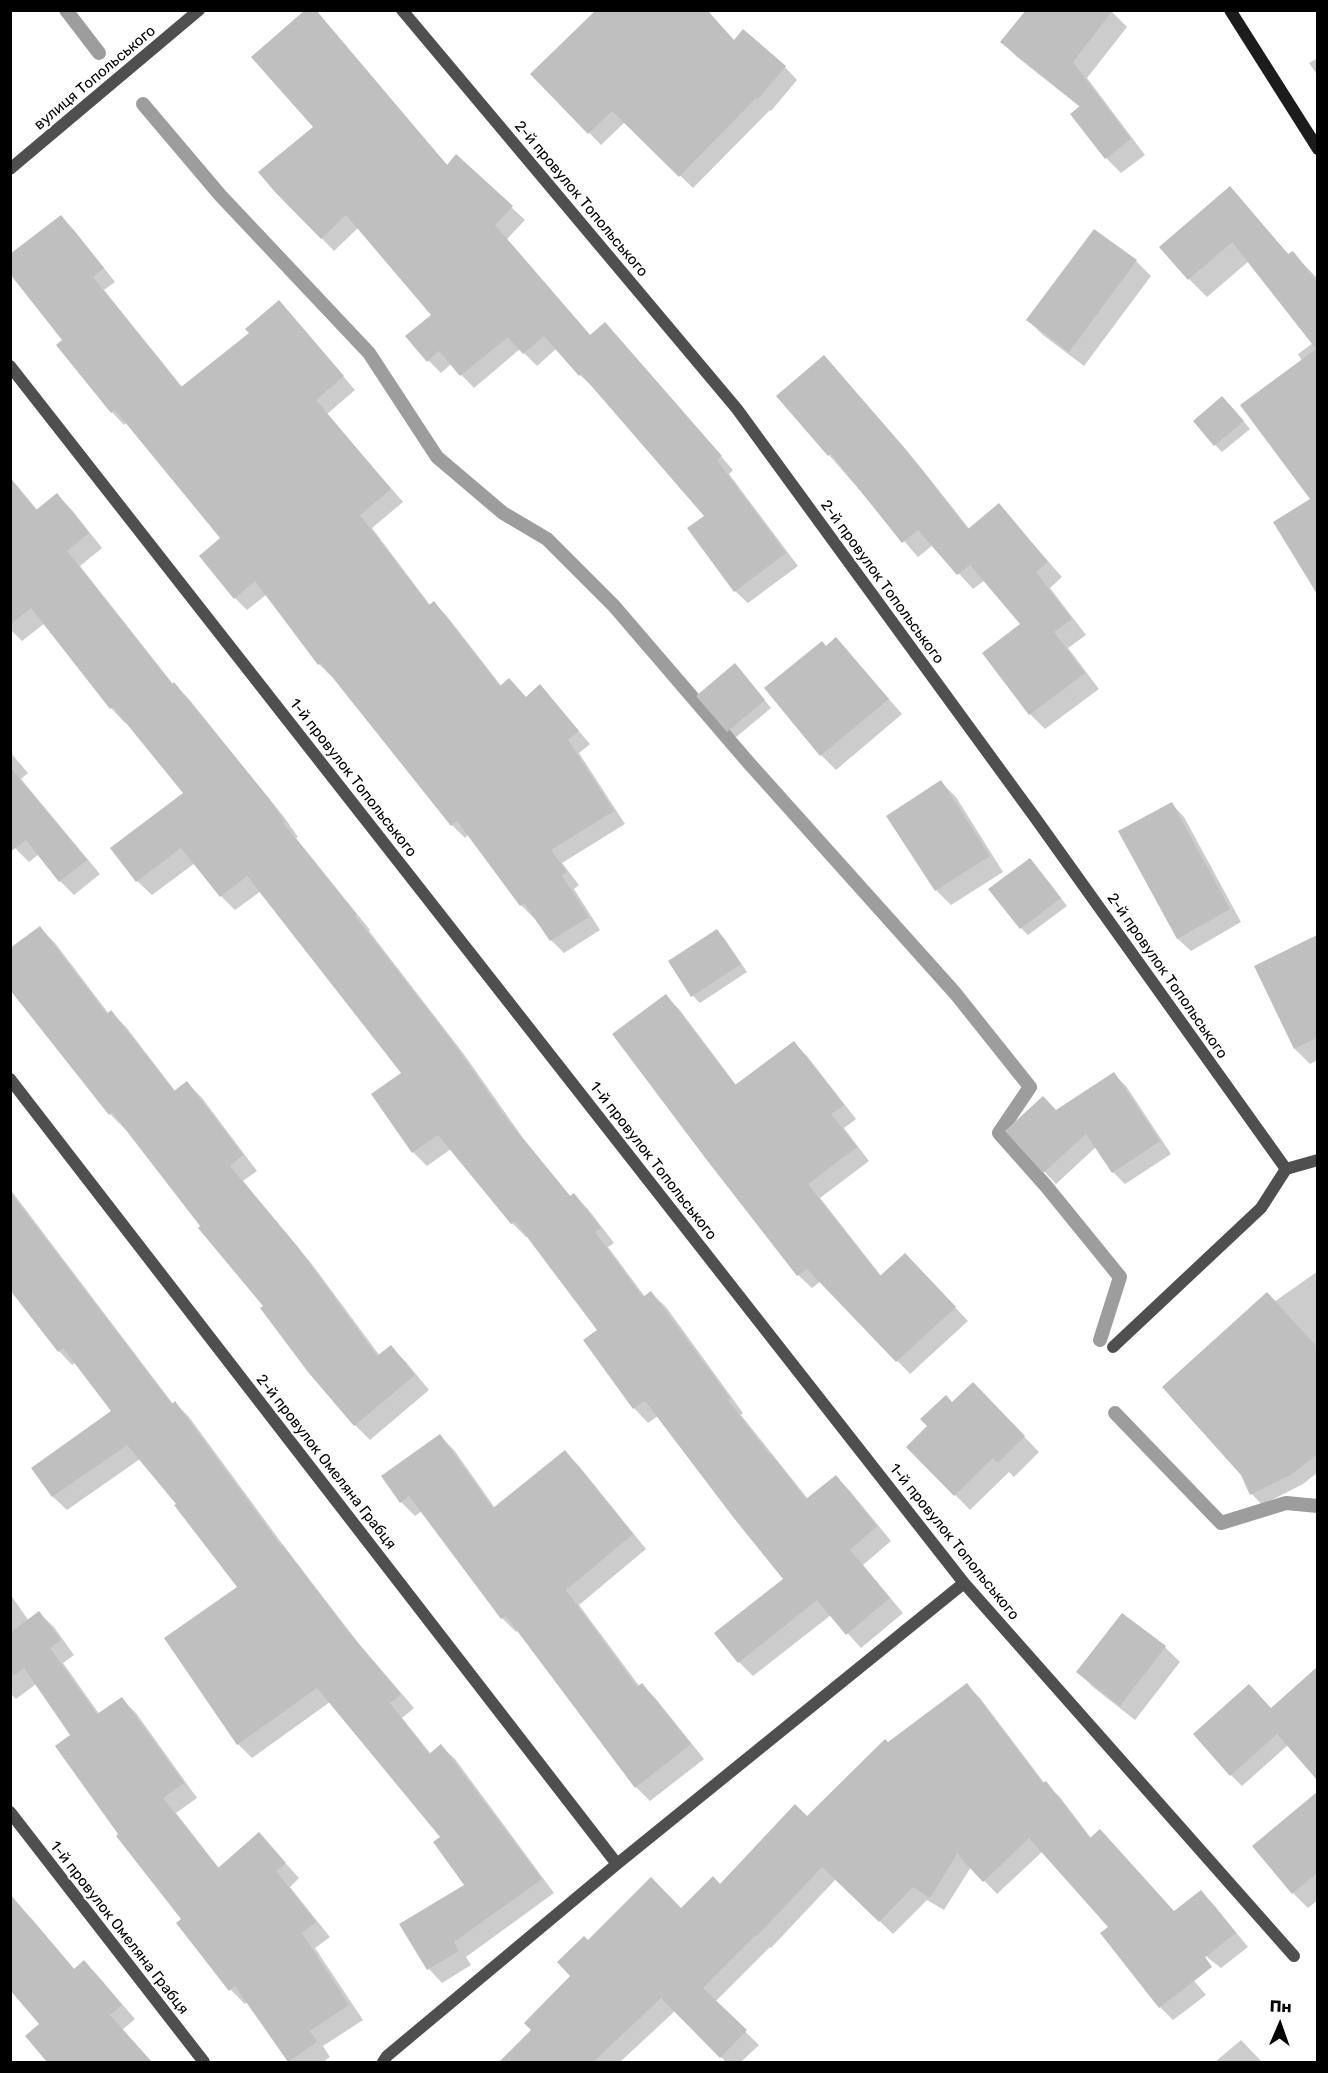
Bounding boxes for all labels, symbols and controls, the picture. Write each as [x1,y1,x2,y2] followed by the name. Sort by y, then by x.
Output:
[31,22,159,134] street label: вулиця Топольського
[510,117,652,281] street label: 2-й провулок Топольського
[817,497,947,667] street label: 2-й провулок Топольського
[286,695,420,861] street label: 1-й провулок Топольського
[1103,890,1231,1062] street label: 2-й провулок Топольського
[586,1078,720,1244] street label: 1-й провулок Топольського
[252,1371,400,1553] street label: 2-й провулок Омеляна Грабця
[885,1460,1023,1624] street label: 1-й провулок Топольського
[46,1838,192,2018] street label: 1-й провулок Омеляна Грабця
[1250,1995,1310,2055] north arrow
[1269,1997,1292,2016] text: Пн

